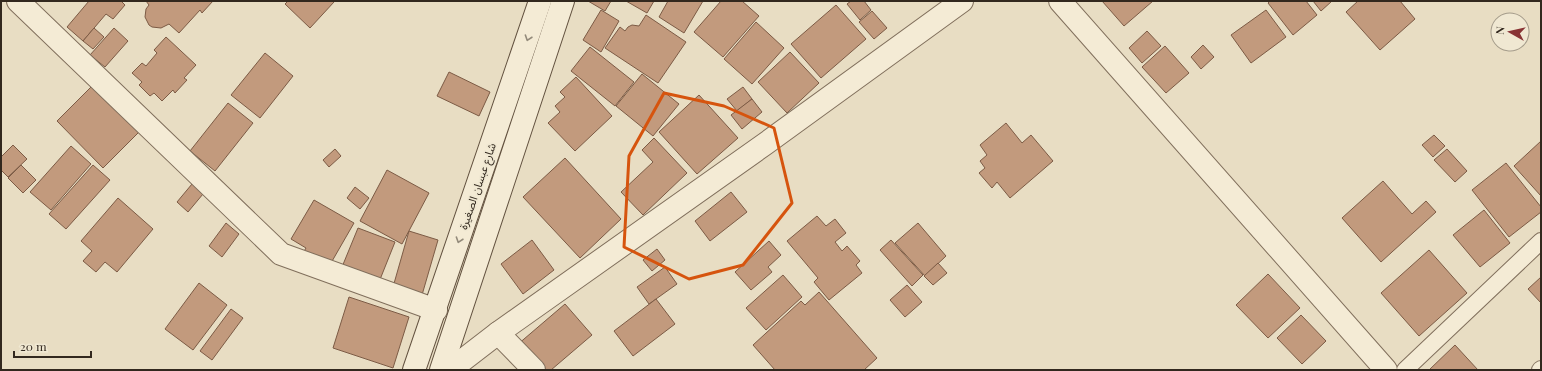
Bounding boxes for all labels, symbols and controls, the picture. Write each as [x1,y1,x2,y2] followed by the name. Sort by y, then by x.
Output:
[1490,12,1530,52] north arrow
[1492,26,1508,36] text: N
[524,34,532,41] one-way arrow
[455,140,500,232] street label: شارع عبسان الصغيرة
[455,237,464,244] one-way arrow
[14,333,91,359] scale bar
[20,338,47,354] text: 20 m

